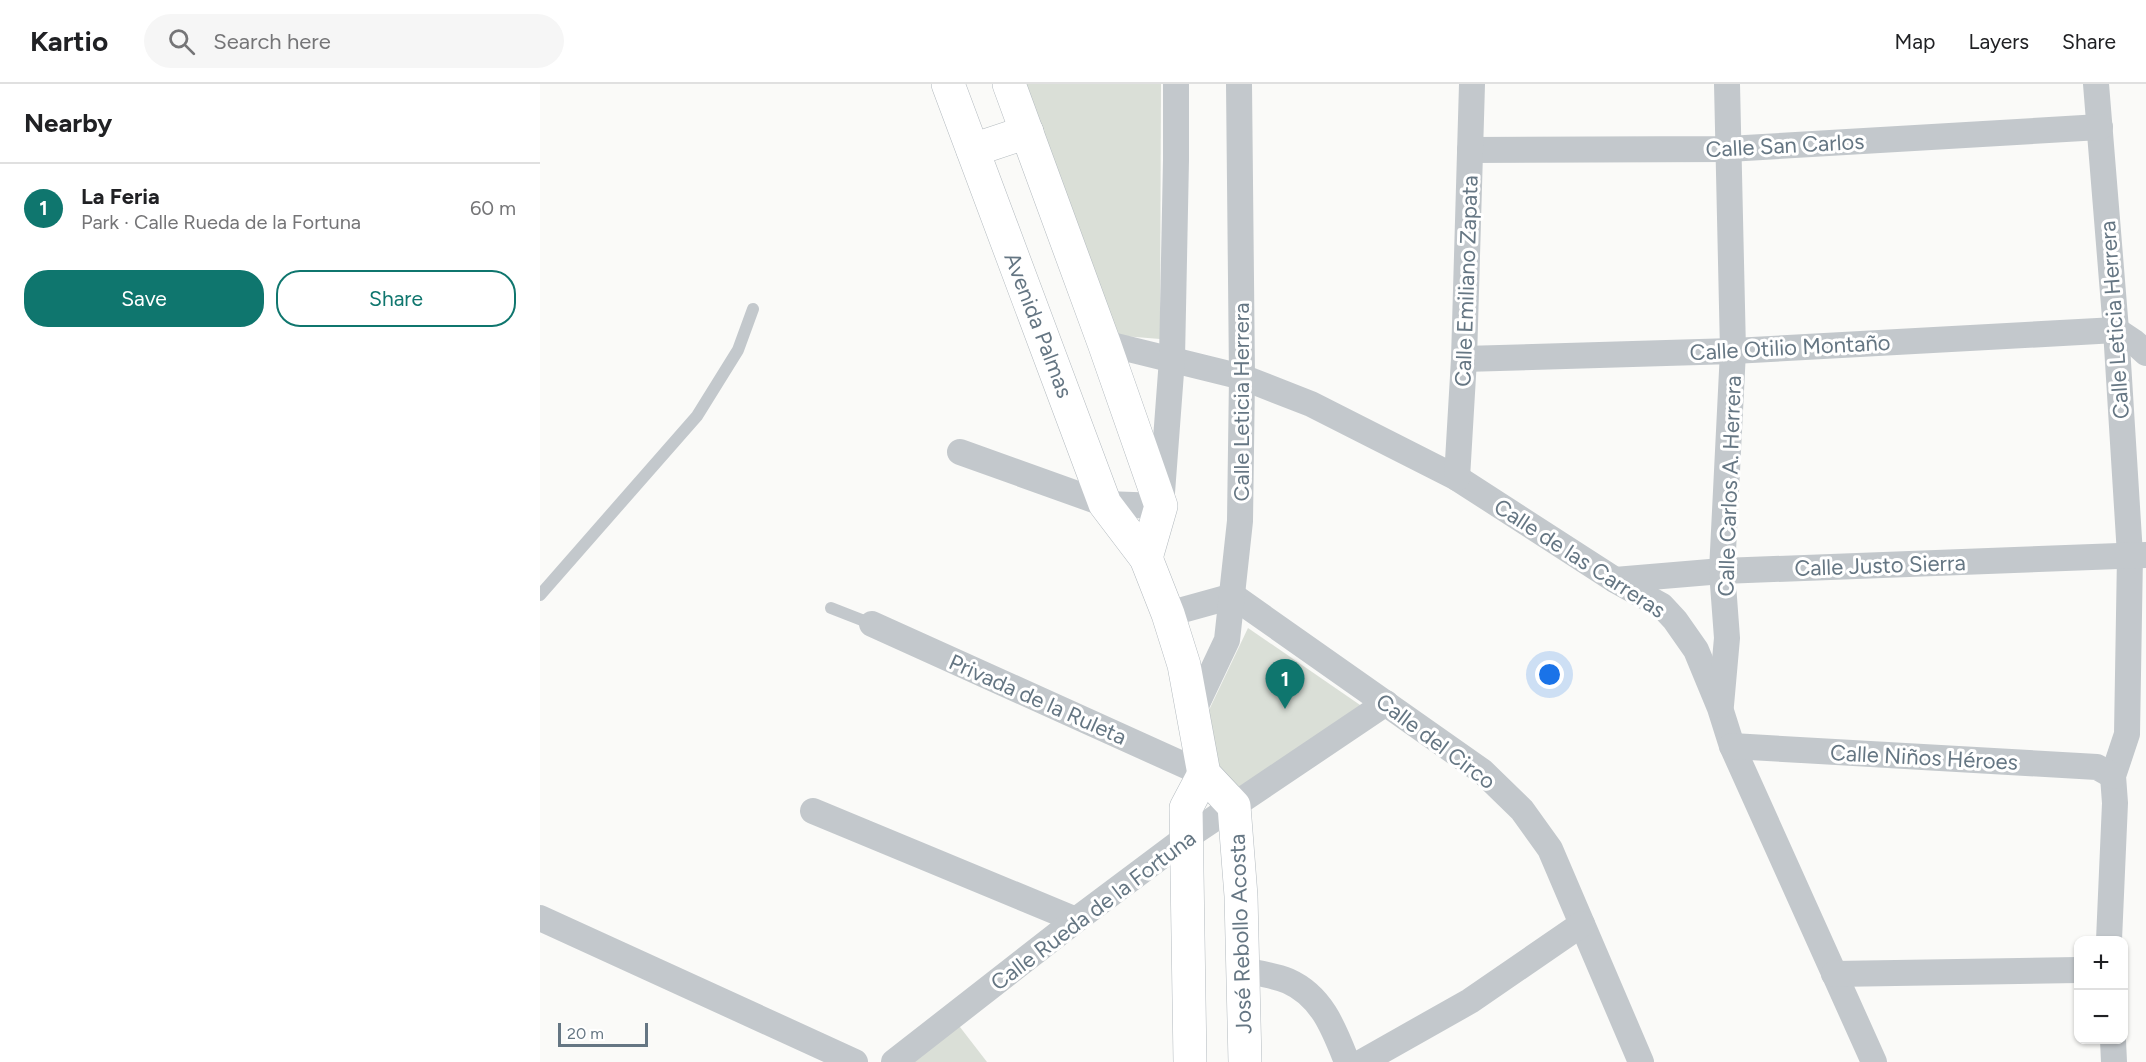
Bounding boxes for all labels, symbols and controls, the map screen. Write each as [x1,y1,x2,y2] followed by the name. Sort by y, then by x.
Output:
[144,14,564,68] search box
[30,24,108,58] text: Kartio
[165,25,198,58] icon: search
[213,28,331,55] text: Search here
[1895,29,1935,54] text: Map
[1968,29,2029,54] text: Layers
[2062,29,2116,54] text: Share
[24,107,112,139] text: Nearby
[1705,128,1865,163] street label: Calle San Carlos
[1449,175,1484,387] street label: Calle Emiliano Zapata
[81,183,160,210] text: La Feria
[39,196,48,220] text: 1
[470,196,516,220] text: 60 m
[81,210,361,234] text: Park · Calle Rueda de la Fortuna
[2094,220,2135,420] street label: Calle Leticia Herrera
[998,249,1079,402] street label: Avenida Palmas
[24,270,264,327] button: Save
[276,270,516,327] button: Share
[1228,303,1255,501] street label: Calle Leticia Herrera
[1689,329,1891,366] street label: Calle Otilio Montaño
[1712,375,1747,597] street label: Calle Carlos A. Herrera
[1489,493,1671,624] street label: Calle de las Carreras
[1794,549,1966,582] street label: Calle Justo Sierra
[945,648,1131,751] street label: Privada de la Ruleta
[1266,660,1304,709] pin: 1
[1535,660,1564,689] your location
[1371,688,1501,795] street label: Calle del Circo
[1829,739,2019,776] street label: Calle Niños Héroes
[985,824,1201,996] street label: Calle Rueda de la Fortuna
[1224,833,1257,1035] street label: José Rebollo Acosta
[2074,936,2128,1044] map controls
[2074,936,2128,990] button: +
[2074,990,2128,1044] button: −
[558,1020,648,1048] scale bar
[567,1024,604,1043] text: 20 m

